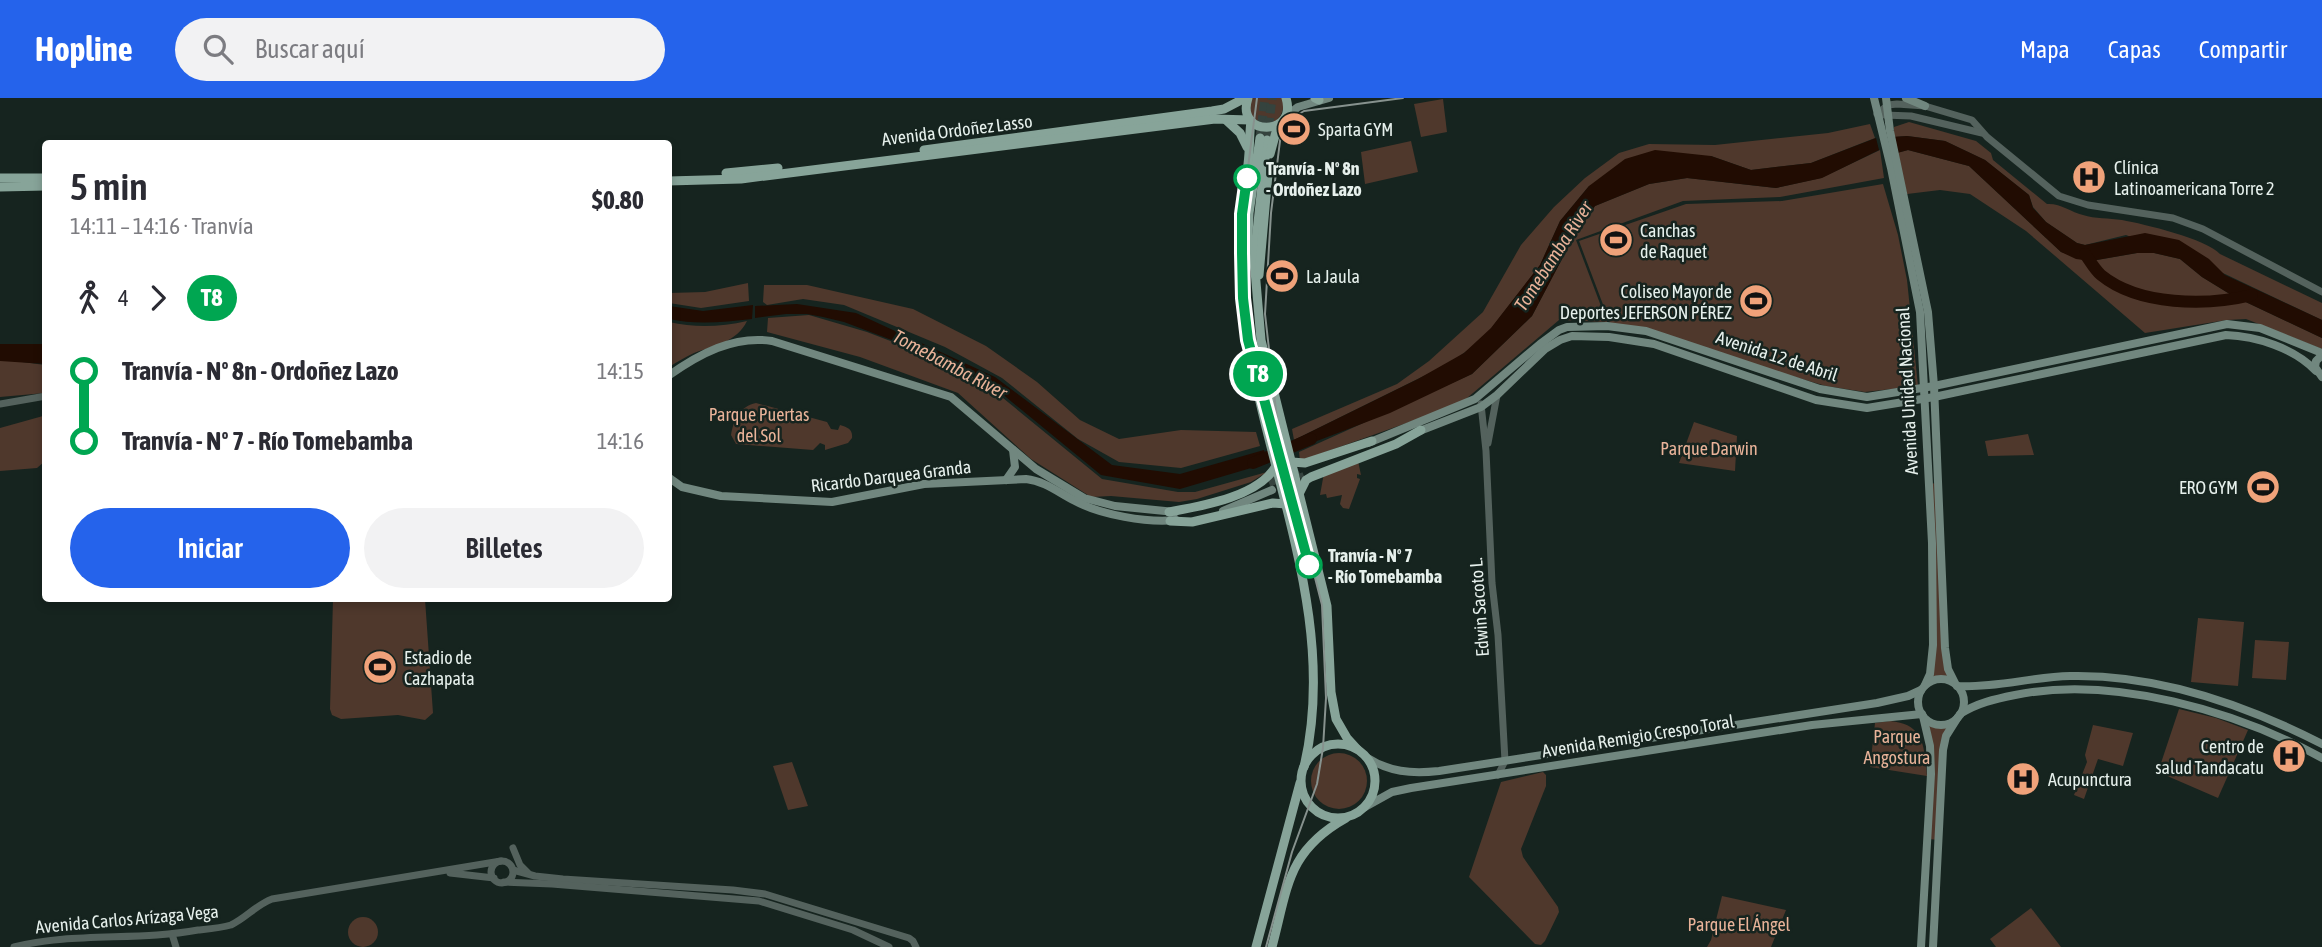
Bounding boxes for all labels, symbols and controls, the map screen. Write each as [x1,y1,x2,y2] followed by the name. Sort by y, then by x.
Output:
[175,18,665,81] search box
[35,30,133,68] text: Hopline
[199,30,237,68] icon: search
[255,34,365,64] text: Buscar aquí
[2020,36,2070,63] text: Mapa
[2108,36,2161,63] text: Capas
[2199,36,2287,63] text: Compartir
[880,110,1034,150] street label: Avenida Ordoñez Lasso
[1275,110,1313,148] sports icon: Sparta GYM
[1318,119,1393,140] place label: Sparta GYM
[2114,157,2274,199] place label: Clínica Latinoamericana Torre 2
[1266,158,1362,200] place label: Tranvía - Nº 8n - Ordoñez Lazo
[2070,158,2108,196] hospital icon: Clínica Latinoamericana Torre 2
[70,165,148,208] text: 5 min
[1234,165,1260,191] marker: Tranvía - Nº 8n - Ordoñez Lazo
[592,185,644,215] text: $0.80
[1509,196,1597,315] water label: Tomebamba River
[70,213,254,239] text: 14:11 – 14:16 · Tranvía
[1640,220,1707,262] place label: Canchas de Raquet
[1597,221,1635,259] sports icon: Canchas de Raquet
[1263,257,1301,295] sports icon: La Jaula
[1306,266,1360,287] place label: La Jaula
[70,279,108,317] icon: walk
[139,279,177,317] icon: forward
[1560,281,1732,323] place label: Coliseo Mayor de Deportes JEFERSON PÉREZ
[1737,282,1775,320] sports icon: Coliseo Mayor de Deportes JEFERSON PÉREZ
[201,284,223,311] text: T8
[118,285,129,311] text: 4
[1892,306,1922,475] street label: Avenida Unidad Nacional
[889,325,1012,404] water label: Tomebamba River
[1714,326,1841,386] street label: Avenida 12 de Abril
[1226,351,1290,397] line badge: T8
[122,356,399,386] text: Tranvía - Nº 8n - Ordoñez Lazo
[597,358,644,384] text: 14:15
[1247,360,1269,387] text: T8
[709,404,809,446] park label: Parque Puertas del Sol
[122,426,413,456] text: Tranvía - Nº 7 - Río Tomebamba
[597,428,644,454] text: 14:16
[1660,438,1758,459] park label: Parque Darwin
[810,456,972,496] street label: Ricardo Darquea Granda
[2244,468,2282,506] sports icon: ERO GYM
[2179,477,2238,498] place label: ERO GYM
[70,508,350,588] button: Iniciar
[364,508,644,588] button: Billetes
[1328,545,1442,587] place label: Tranvía - Nº 7 - Río Tomebamba
[1296,552,1322,578] marker: Tranvía - Nº 7 - Río Tomebamba
[1465,557,1493,657] street label: Edwin Sacoto L.
[404,647,475,689] place label: Estadio de Cazhapata
[361,648,399,686] sports icon: Estadio de Cazhapata
[1540,710,1736,762] street label: Avenida Remigio Crespo Toral
[1864,726,1930,768] park label: Parque Angostura
[2155,736,2264,778] place label: Centro de salud Tandacatu
[2270,737,2308,775] hospital icon: Centro de salud Tandacatu
[2004,760,2042,798] hospital icon: Acupunctura
[2048,769,2132,790] place label: Acupunctura
[35,901,219,937] street label: Avenida Carlos Arízaga Vega
[1688,914,1791,935] park label: Parque El Ángel

